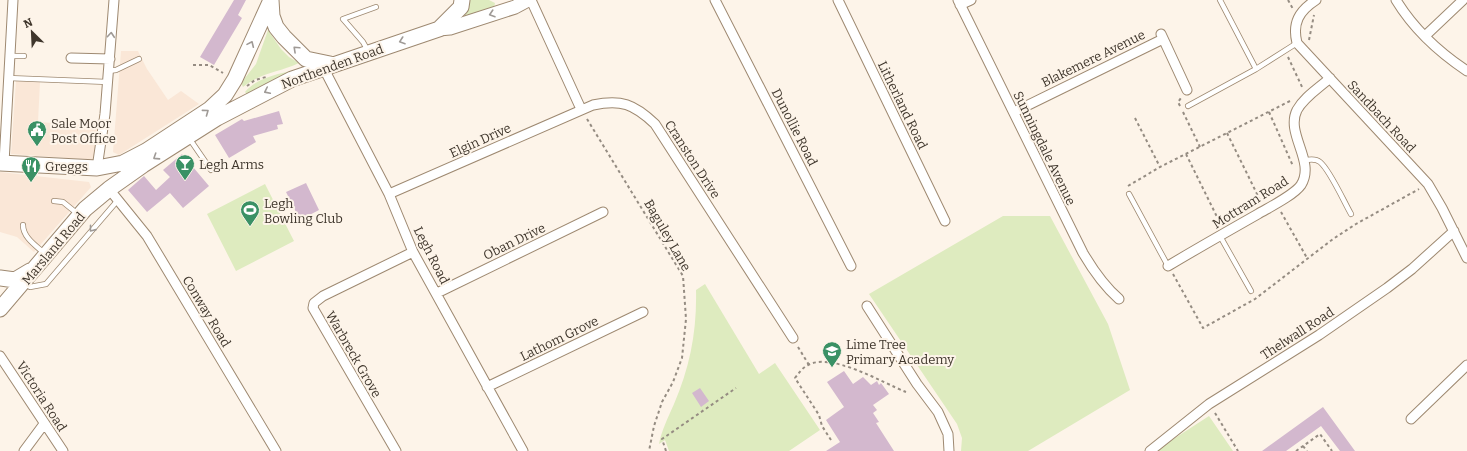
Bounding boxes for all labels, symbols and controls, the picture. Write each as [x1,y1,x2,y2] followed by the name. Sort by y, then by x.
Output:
[489,10,496,18] one-way arrow
[12,12,52,52] north arrow
[22,15,35,31] text: N
[1039,27,1147,90] street label: Blakemere Avenue
[107,32,116,38] one-way arrow
[399,36,406,45] one-way arrow
[246,40,254,48] one-way arrow
[279,41,386,92] street label: Northenden Road
[293,46,301,54] one-way arrow
[875,59,930,152] street label: Litherland Road
[1344,77,1419,156] street label: Sandbach Road
[264,86,272,94] one-way arrow
[769,86,821,169] street label: Dunollie Road
[1010,89,1079,208] street label: Sunningdale Avenue
[202,109,209,117] one-way arrow
[51,116,116,146] place label: Sale Moor Post Office
[662,118,723,201] street label: Cranston Drive
[26,119,48,147] public building icon: Sale Moor Post Office
[447,120,513,161] street label: Elgin Drive
[153,153,160,160] one-way arrow
[174,153,196,181] bar icon: Legh Arms
[20,155,42,183] restaurant icon: Greggs
[199,157,264,172] place label: Legh Arms
[45,159,88,174] place label: Greggs
[1210,173,1291,232] street label: Mottram Road
[264,196,343,226] place label: Legh Bowling Club
[641,197,694,274] street label: Baguley Lane
[239,199,261,227] sports icon: Legh Bowling Club
[19,209,88,288] street label: Marsland Road
[481,220,548,263] street label: Oban Drive
[89,224,96,231] one-way arrow
[411,224,453,287] street label: Legh Road
[179,273,234,350] street label: Conway Road
[1258,304,1337,363] street label: Thelwall Road
[323,308,384,400] street label: Warbreck Grove
[518,313,601,364] street label: Lathom Grove
[846,337,954,367] place label: Lime Tree Primary Academy
[821,340,843,368] school or university icon: Lime Tree Primary Academy
[13,358,70,434] street label: Victoria Road

